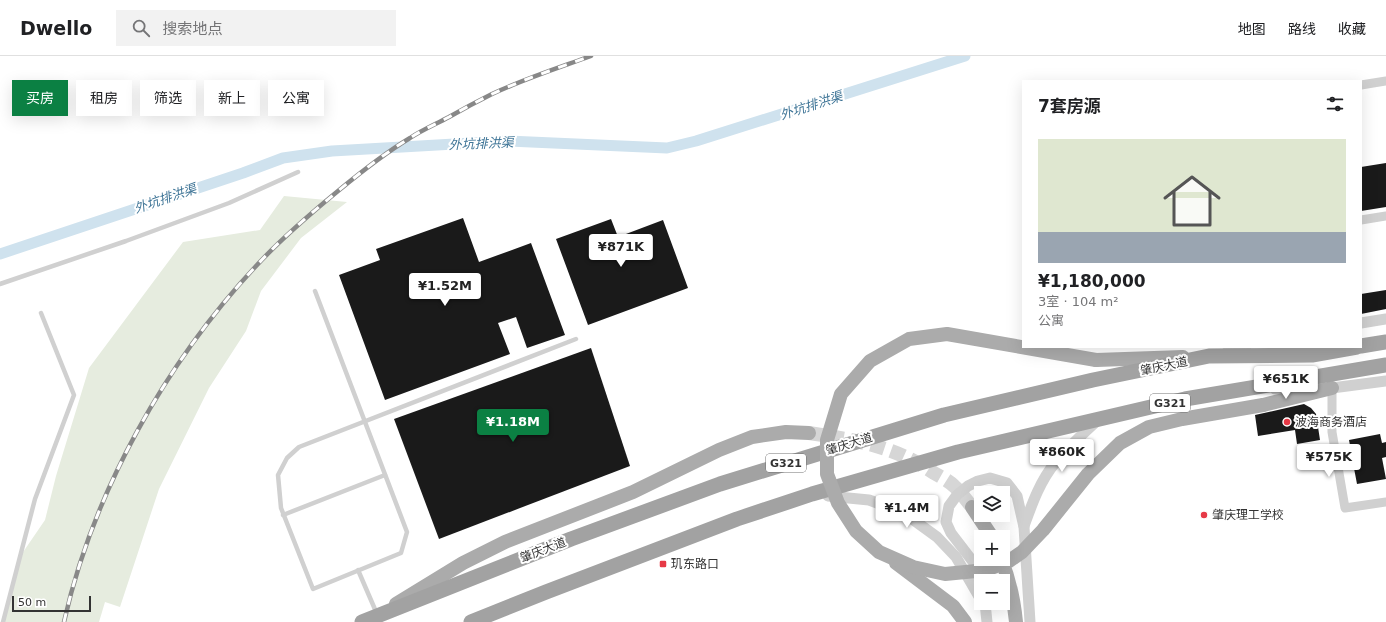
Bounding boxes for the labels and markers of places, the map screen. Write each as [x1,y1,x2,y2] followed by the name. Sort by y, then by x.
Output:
[593,234,649,268] pin: ¥871K
[412,273,478,307] pin: ¥1.52M
[1258,366,1314,400] pin: ¥651K
[480,409,546,443] pin: ¥1.18M
[1295,415,1367,429] place label: 波海商务酒店
[1282,417,1292,427] marker: 波海商务酒店
[1034,439,1090,473] pin: ¥860K
[1301,444,1357,478] pin: ¥575K
[879,495,935,529] pin: ¥1.4M
[1212,508,1284,522] place label: 肇庆理工学校
[1199,510,1209,520] marker: 肇庆理工学校
[671,557,719,571] place label: 玑东路口
[658,559,668,569] marker: 玑东路口

